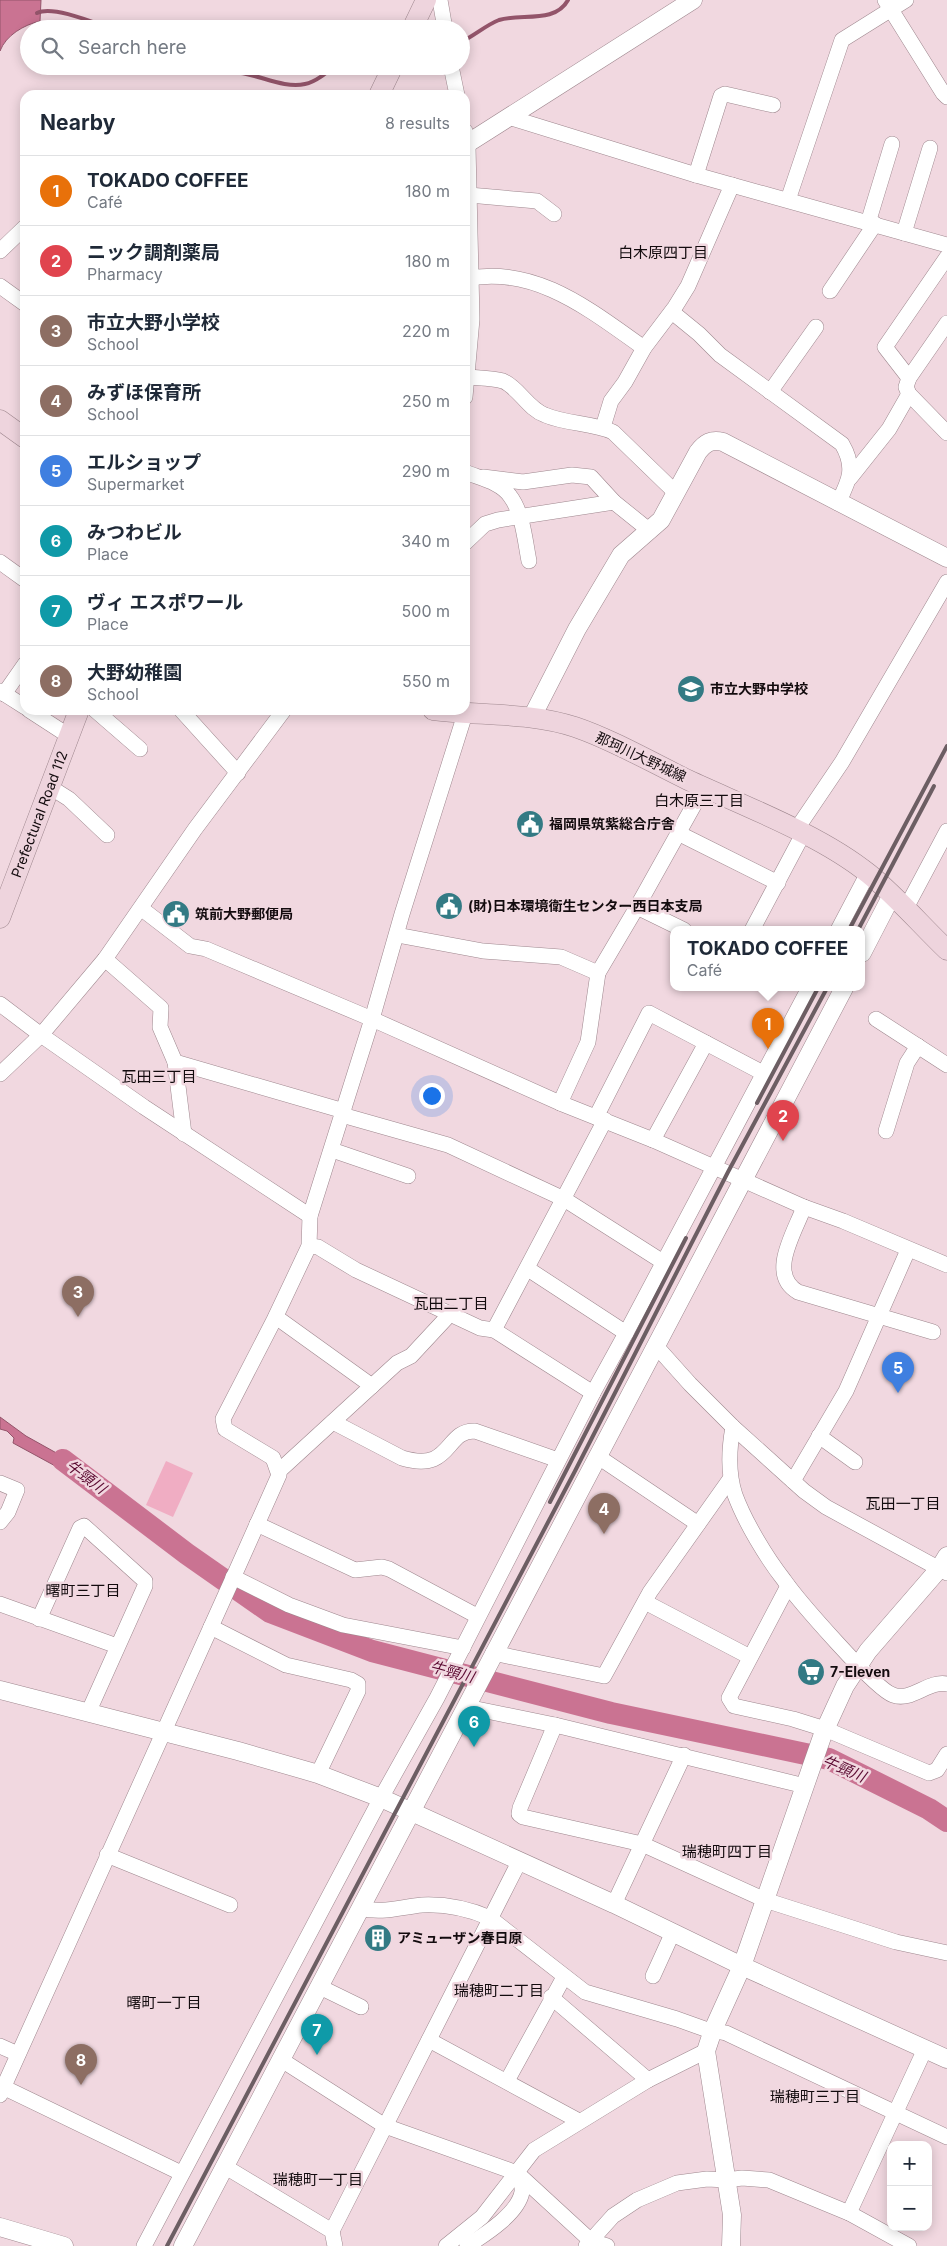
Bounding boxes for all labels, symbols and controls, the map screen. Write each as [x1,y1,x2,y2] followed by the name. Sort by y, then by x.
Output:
[20,20,470,75] search box
[38,34,66,62] icon: search
[78,36,187,59] text: Search here
[40,110,115,135] text: Nearby
[385,113,450,133] text: 8 results
[87,169,249,192] text: TOKADO COFFEE
[53,181,59,201] text: 1
[405,181,450,201] text: 180 m
[87,192,122,212] text: Café
[87,241,220,264] text: ニック調剤薬局
[618,243,708,262] district label: 白木原四丁目
[51,251,61,271] text: 2
[405,251,450,271] text: 180 m
[87,264,163,284] text: Pharmacy
[87,311,220,334] text: 市立大野小学校
[51,321,61,341] text: 3
[402,321,450,341] text: 220 m
[87,334,139,354] text: School
[87,381,201,404] text: みずほ保育所
[51,391,61,411] text: 4
[402,391,450,411] text: 250 m
[87,404,139,424] text: School
[87,451,201,474] text: エルショップ
[51,461,61,481] text: 5
[402,461,450,481] text: 290 m
[87,474,184,494] text: Supermarket
[87,521,182,544] text: みつわビル
[51,531,61,551] text: 6
[401,531,450,551] text: 340 m
[87,544,129,564] text: Place
[87,591,244,614] text: ヴィ エスポワール
[51,601,61,621] text: 7
[402,601,450,621] text: 500 m
[87,614,129,634] text: Place
[87,661,182,684] text: 大野幼稚園
[51,671,61,691] text: 8
[402,671,450,691] text: 550 m
[676,674,706,704] school or university icon: 市立大野中学校
[710,680,808,697] place label: 市立大野中学校
[87,684,139,704] text: School
[593,728,689,785] street label: 那珂川大野城線
[7,748,71,880] street label: Prefectural Road 112
[654,791,744,810] district label: 白木原三丁目
[515,809,545,839] public building icon: 福岡県筑紫総合庁舎
[549,815,675,832] place label: 福岡県筑紫総合庁舎
[434,891,464,921] public building icon: (財)日本環境衛生センター西日本支局
[468,897,703,914] place label: (財)日本環境衛生センター西日本支局
[161,899,191,929] public building icon: 筑前大野郵便局
[195,905,293,922] place label: 筑前大野郵便局
[670,926,865,991] popup
[687,937,848,960] text: TOKADO COFFEE
[687,960,722,980] text: Café
[752,1008,784,1049] pin: 1
[121,1067,197,1086] district label: 瓦田三丁目
[419,1083,445,1109] your location
[767,1100,799,1141] pin: 2
[62,1276,94,1317] pin: 3
[413,1294,489,1313] district label: 瓦田二丁目
[882,1352,914,1393] pin: 5
[63,1455,112,1499] water label: 牛頸川
[588,1493,620,1534] pin: 4
[865,1494,941,1513] district label: 瓦田一丁目
[45,1581,121,1600] district label: 曙町三丁目
[428,1657,478,1687] water label: 牛頸川
[796,1657,826,1687] supermarket icon: 7-Eleven
[830,1663,890,1680] place label: 7-Eleven
[458,1706,490,1747] pin: 6
[820,1751,870,1787] water label: 牛頸川
[682,1842,772,1861] district label: 瑞穂町四丁目
[363,1923,393,1953] building icon: アミューザン春日原
[397,1929,522,1946] place label: アミューザン春日原
[454,1981,544,2000] district label: 瑞穂町二丁目
[126,1993,202,2012] district label: 曙町一丁目
[301,2014,333,2055] pin: 7
[65,2044,97,2085] pin: 8
[770,2087,860,2106] district label: 瑞穂町三丁目
[887,2141,932,2231] map controls
[887,2141,932,2186] button: +
[273,2170,363,2189] district label: 瑞穂町一丁目
[887,2186,932,2231] button: −

